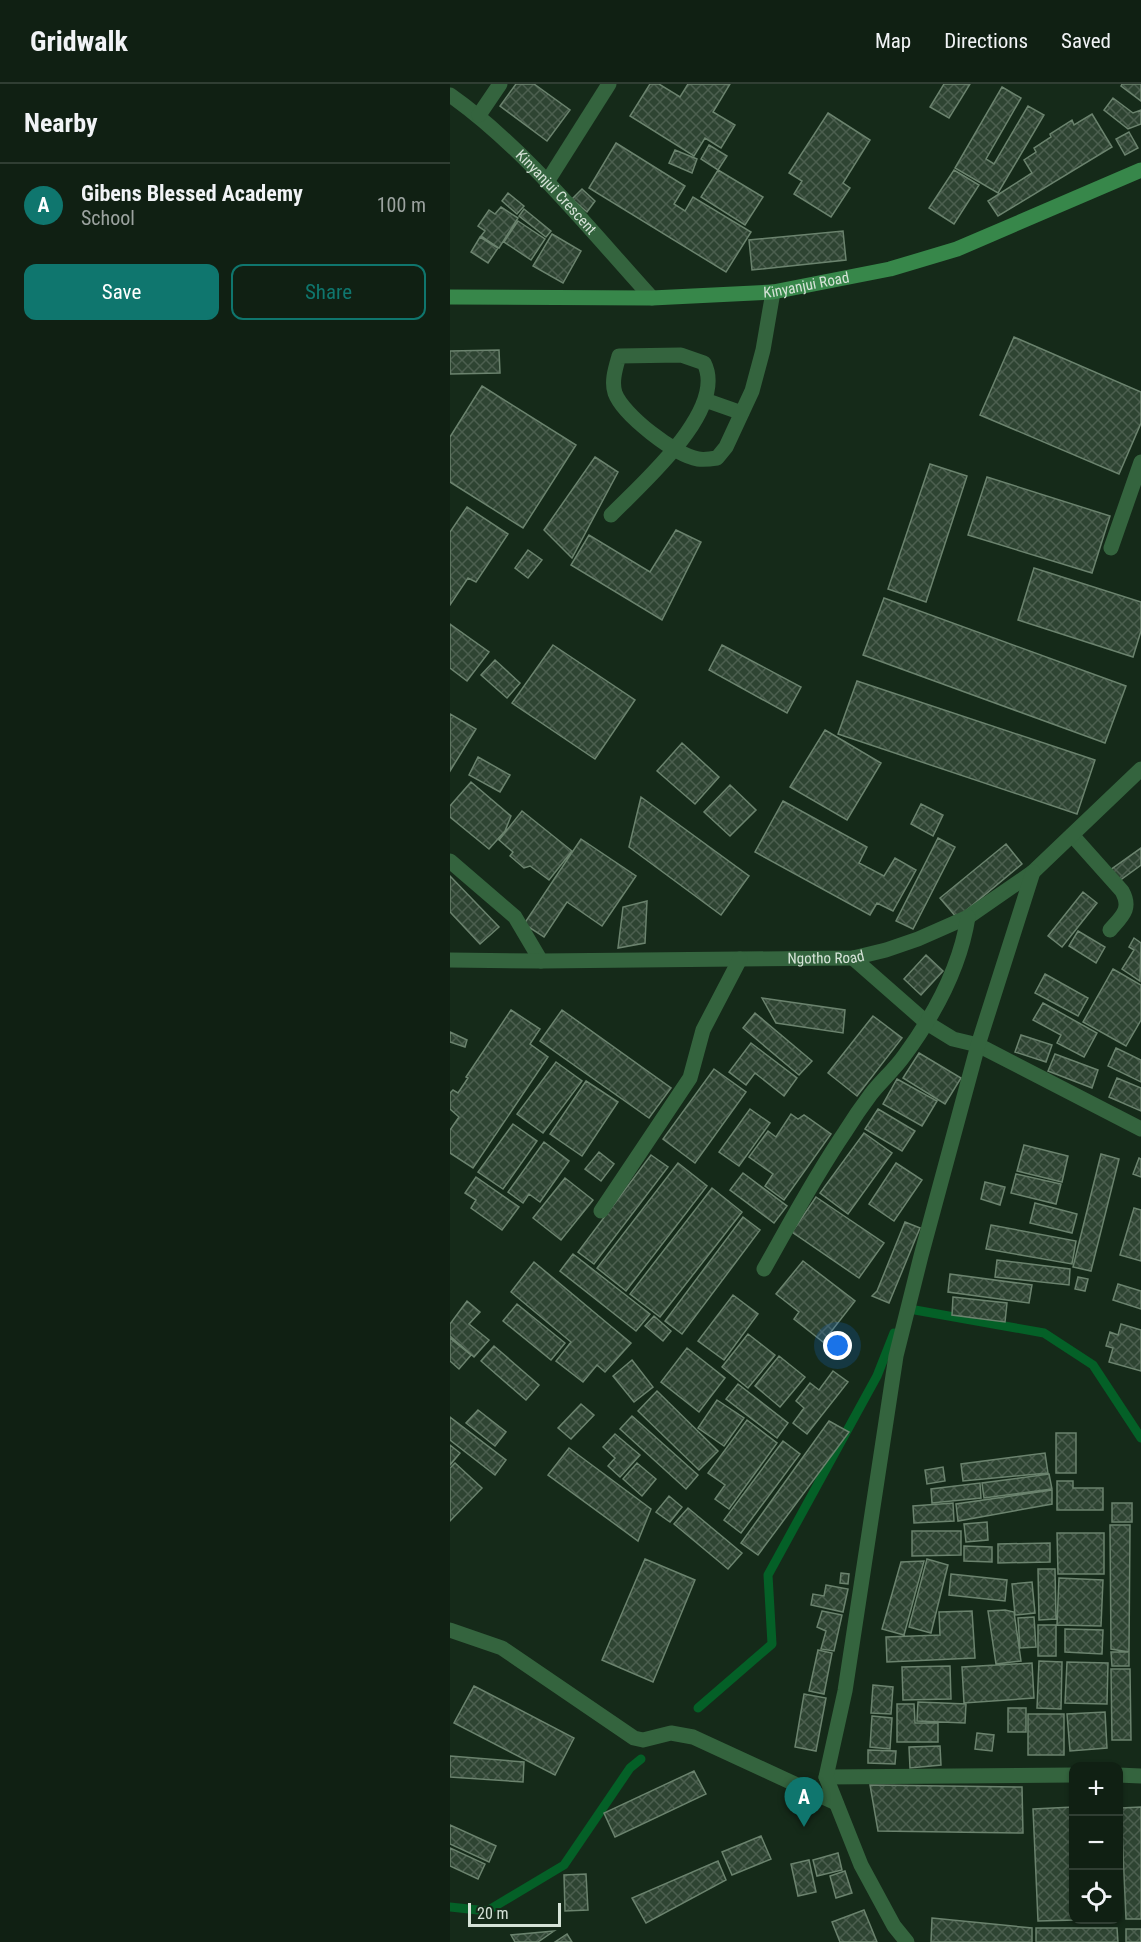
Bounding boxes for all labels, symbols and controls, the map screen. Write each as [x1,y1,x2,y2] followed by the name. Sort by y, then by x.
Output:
[30,25,128,58] text: Gridwalk
[875,29,911,53] text: Map
[944,29,1028,53] text: Directions
[1061,29,1111,53] text: Saved
[24,108,98,138] text: Nearby
[512,146,600,238] street label: Kinyanjui Crescent
[81,181,303,206] text: Gibens Blessed Academy
[38,193,49,217] text: A
[377,193,426,217] text: 100 m
[81,206,135,230] text: School
[24,264,219,320] button: Save
[231,264,426,320] button: Share
[763,268,851,301] street label: Kinyanjui Road
[787,947,866,968] street label: Ngotho Road
[823,1331,852,1360] your location
[1069,1762,1123,1924] map controls
[1069,1762,1123,1816] button: +
[784,1778,824,1827] pin: A
[1069,1816,1123,1870] button: −
[1069,1870,1123,1924] button: locate
[468,1900,561,1928] scale bar
[477,1904,509,1923] text: 20 m

